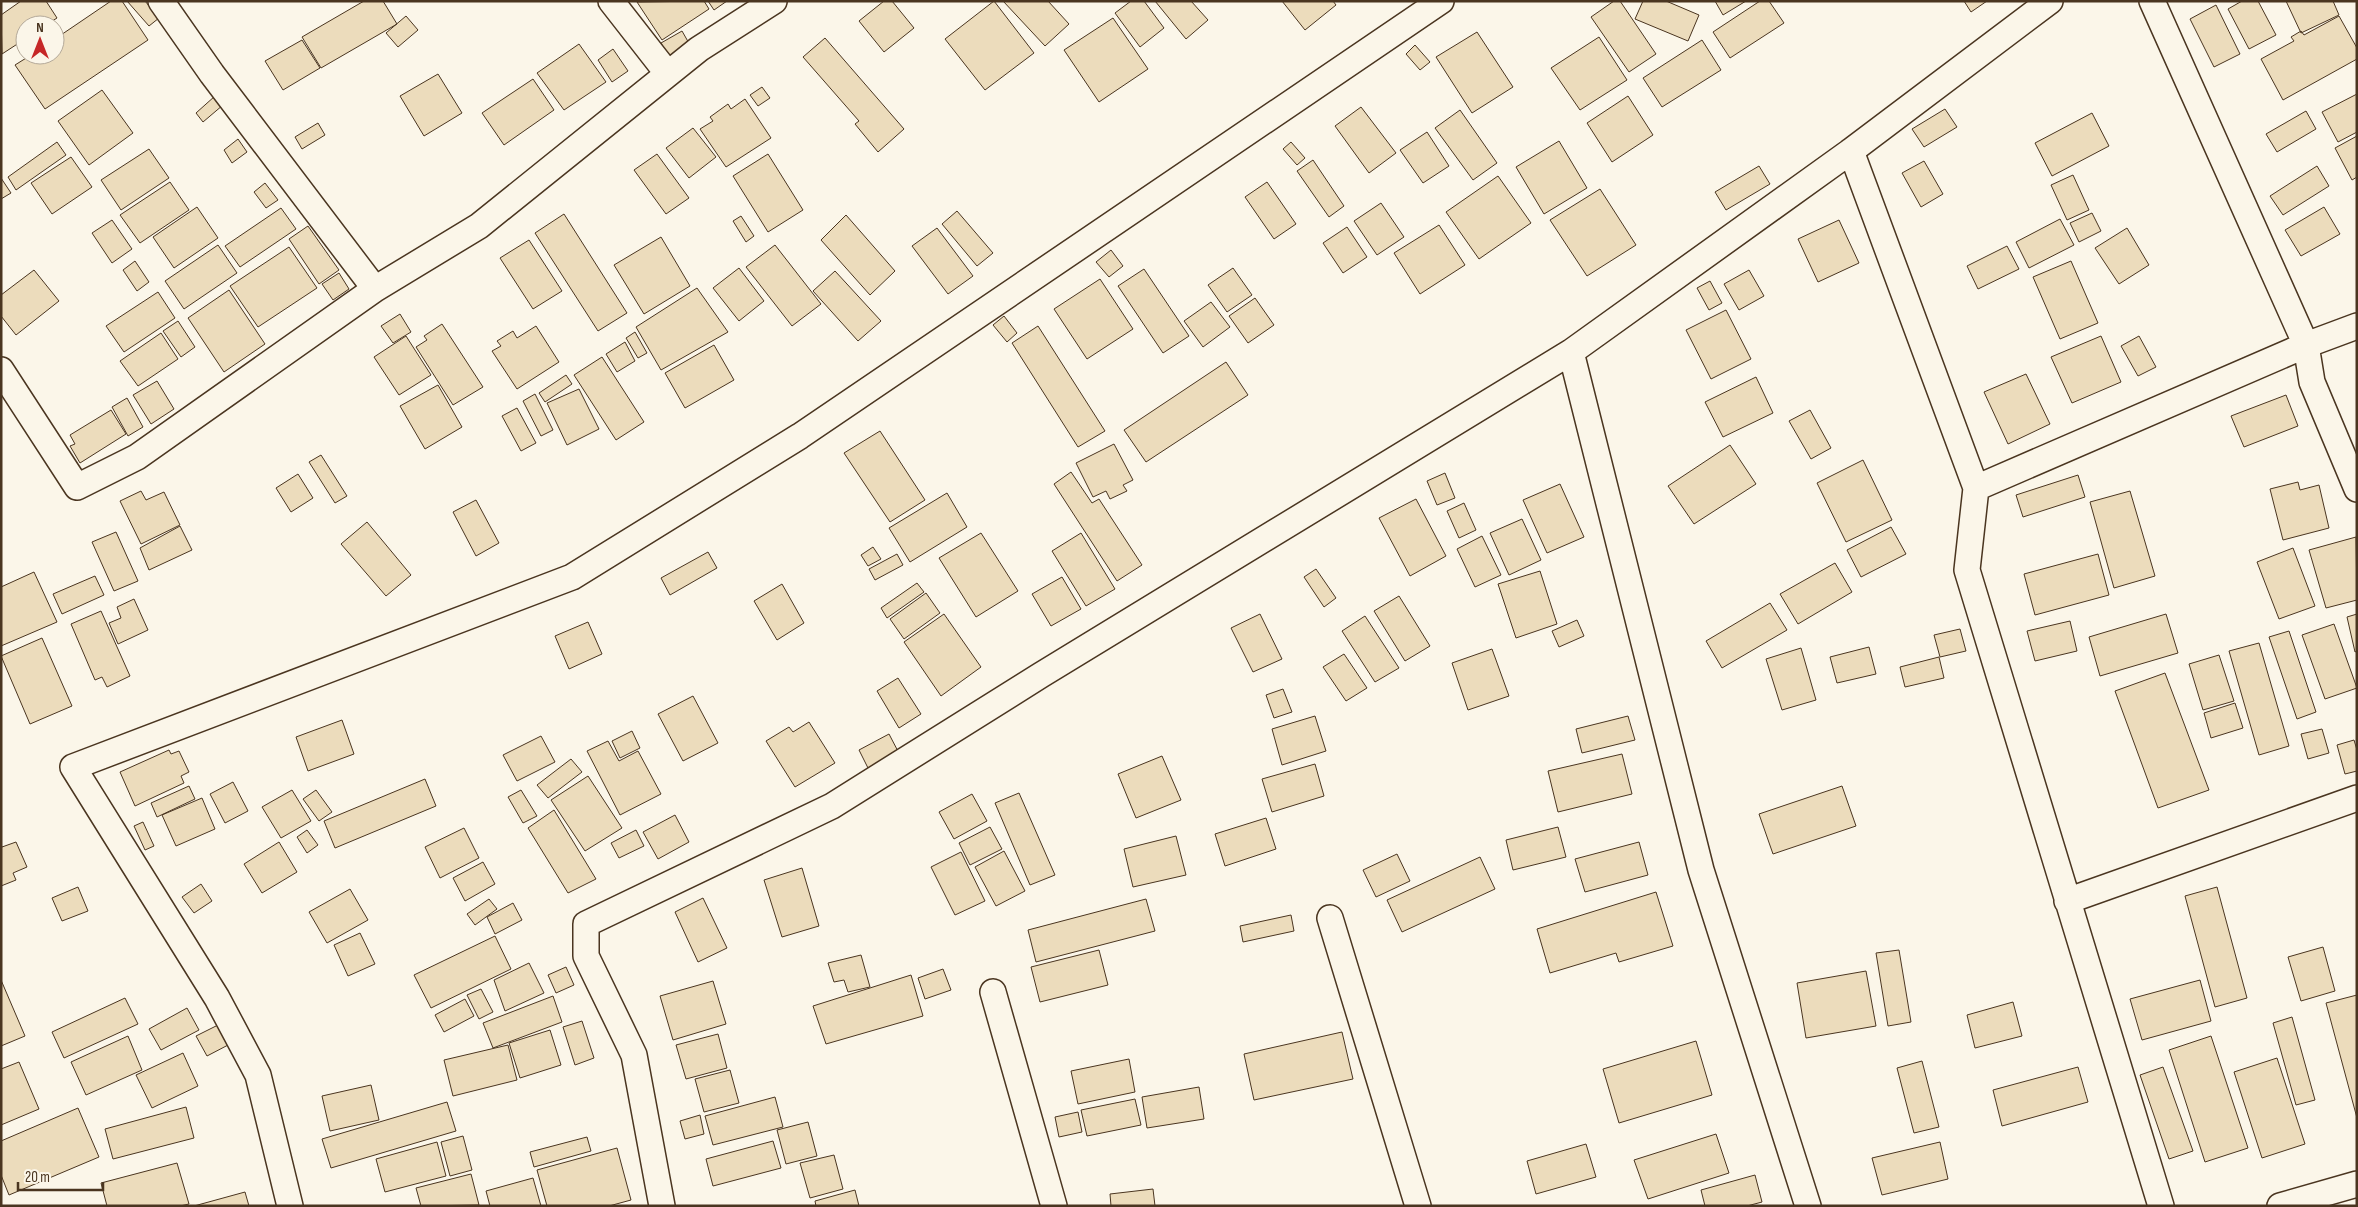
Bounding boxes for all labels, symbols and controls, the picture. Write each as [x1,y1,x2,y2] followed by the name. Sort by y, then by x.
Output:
[15,15,65,65] north arrow
[36,19,44,36] text: N
[18,1160,102,1192] scale bar
[25,1168,50,1187] text: 20 m

